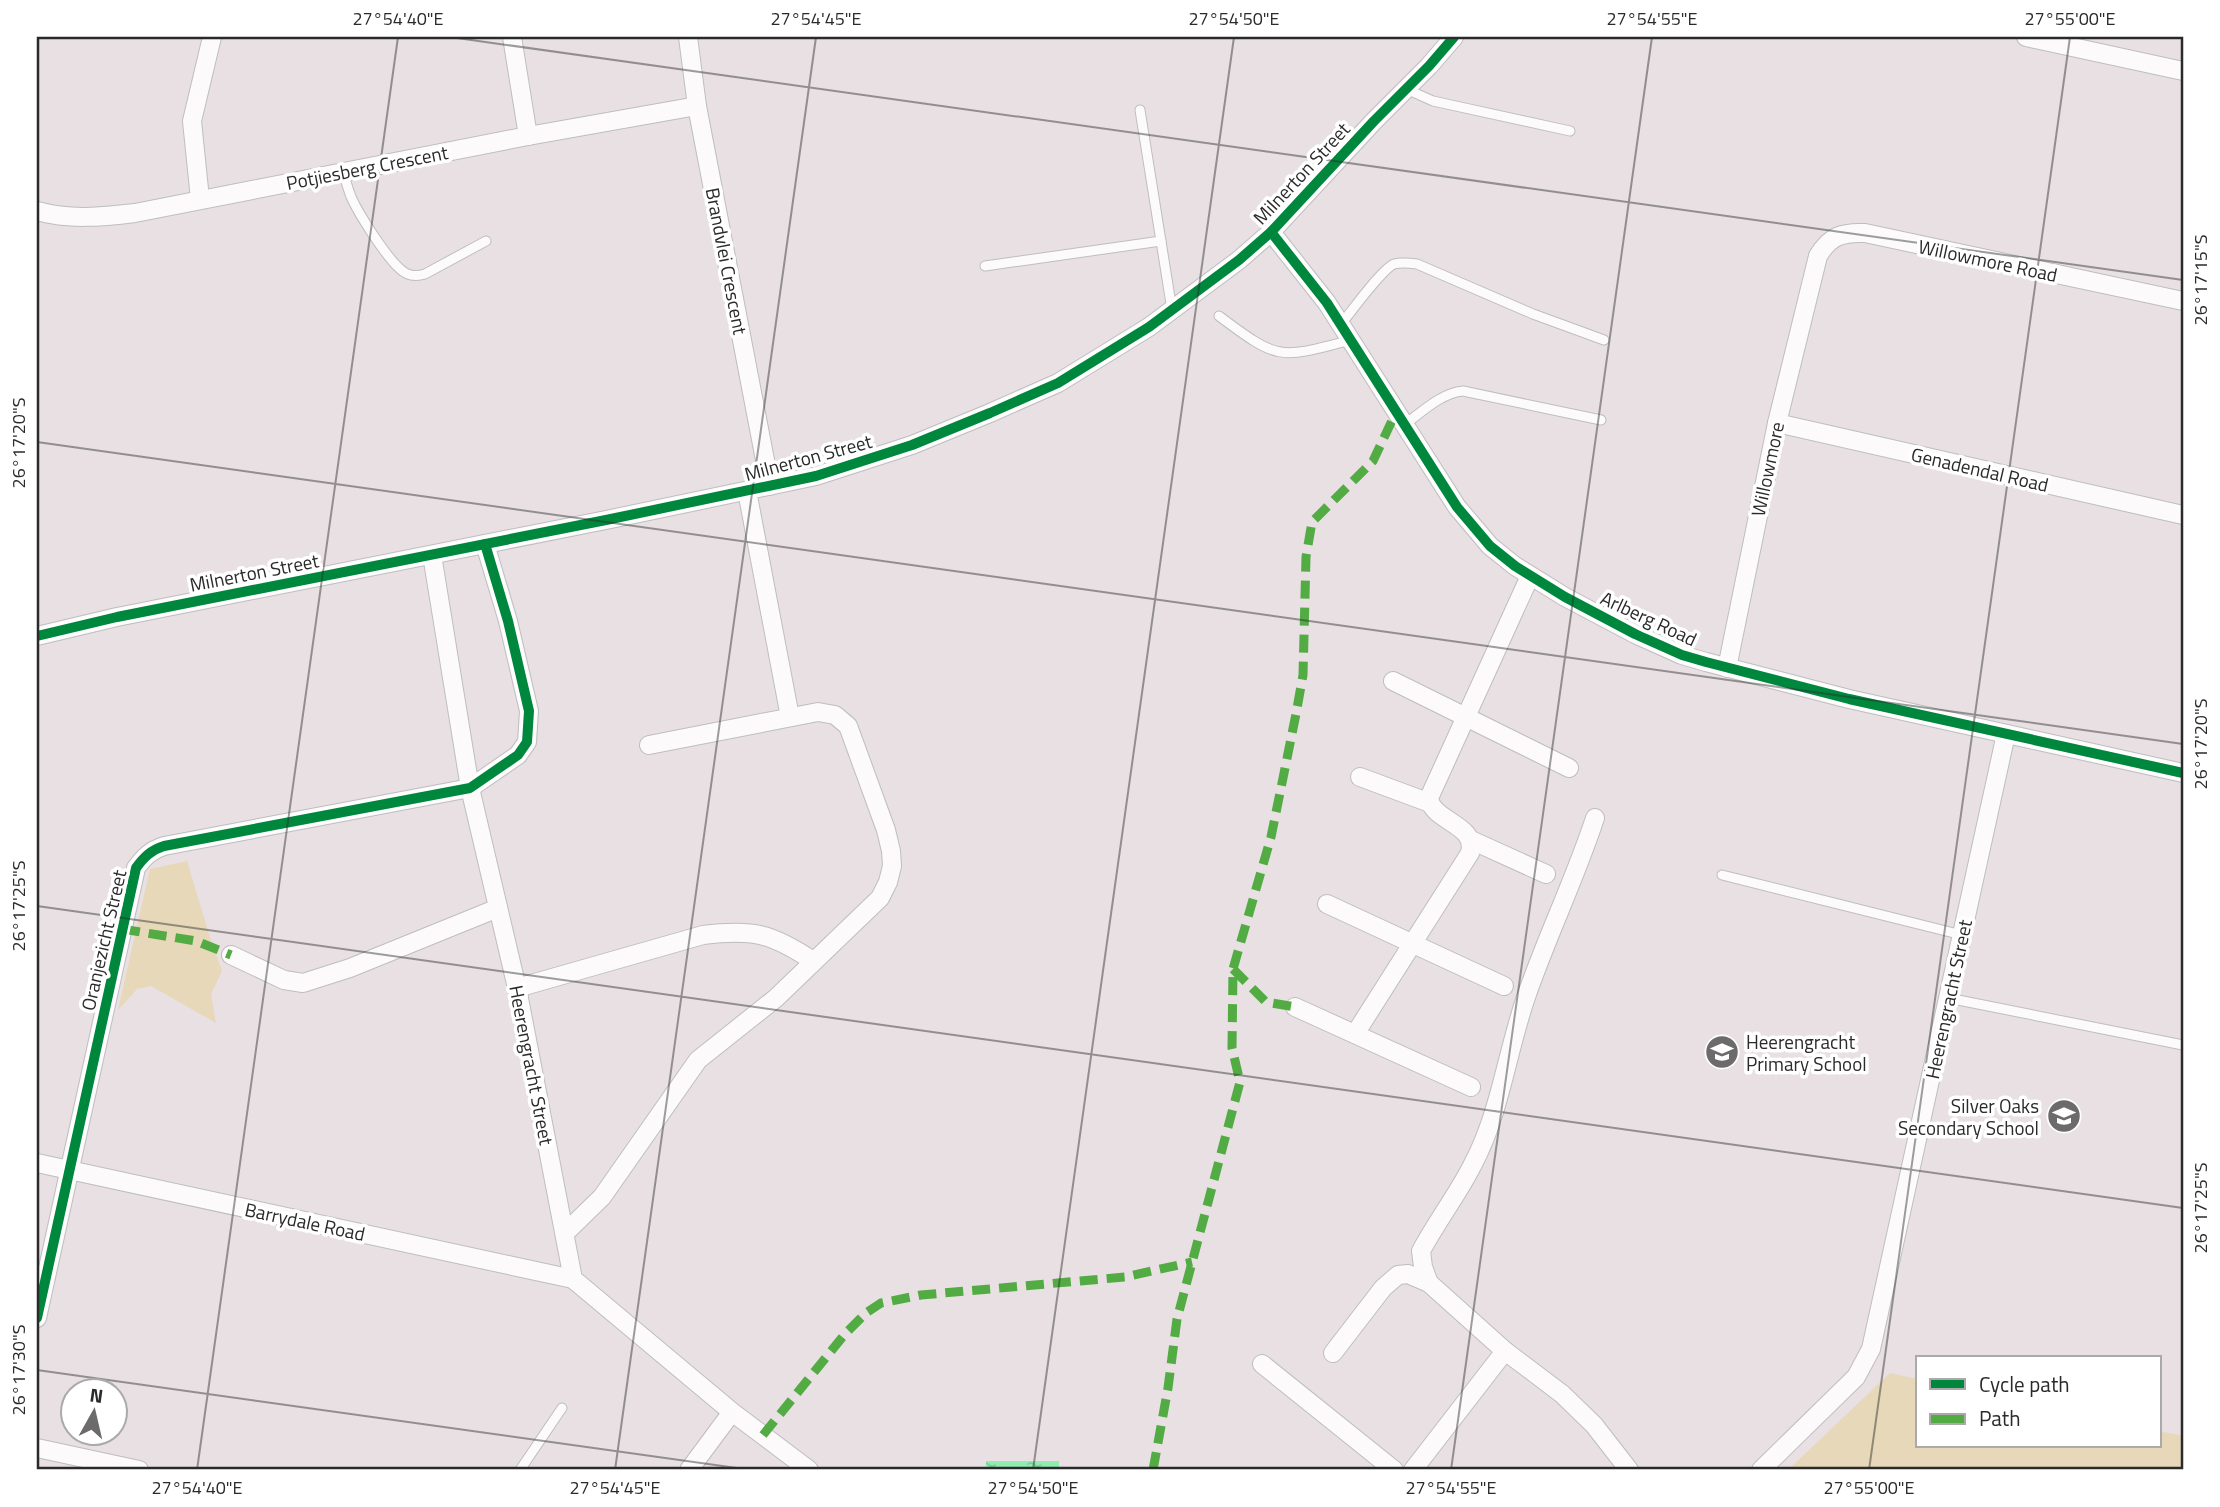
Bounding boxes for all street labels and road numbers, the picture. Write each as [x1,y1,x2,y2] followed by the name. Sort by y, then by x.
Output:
[1246,115,1356,231] street label: Milnerton Street
[284,137,451,197] street label: Potjiesberg Crescent
[699,185,756,337] street label: Brandvlei Crescent
[1916,231,2060,289] street label: Willowmore Road
[1743,419,1791,519] street label: Willowmore
[741,426,875,488] street label: Milnerton Street
[1908,439,2052,499] street label: Genadendal Road
[187,545,321,599] street label: Milnerton Street
[1596,583,1702,653] street label: Arlberg Road
[73,866,133,1013] street label: Oranjezicht Street
[1917,916,1979,1081] street label: Heerengracht Street
[502,983,562,1148] street label: Heerengracht Street
[242,1194,368,1248] street label: Barrydale Road

